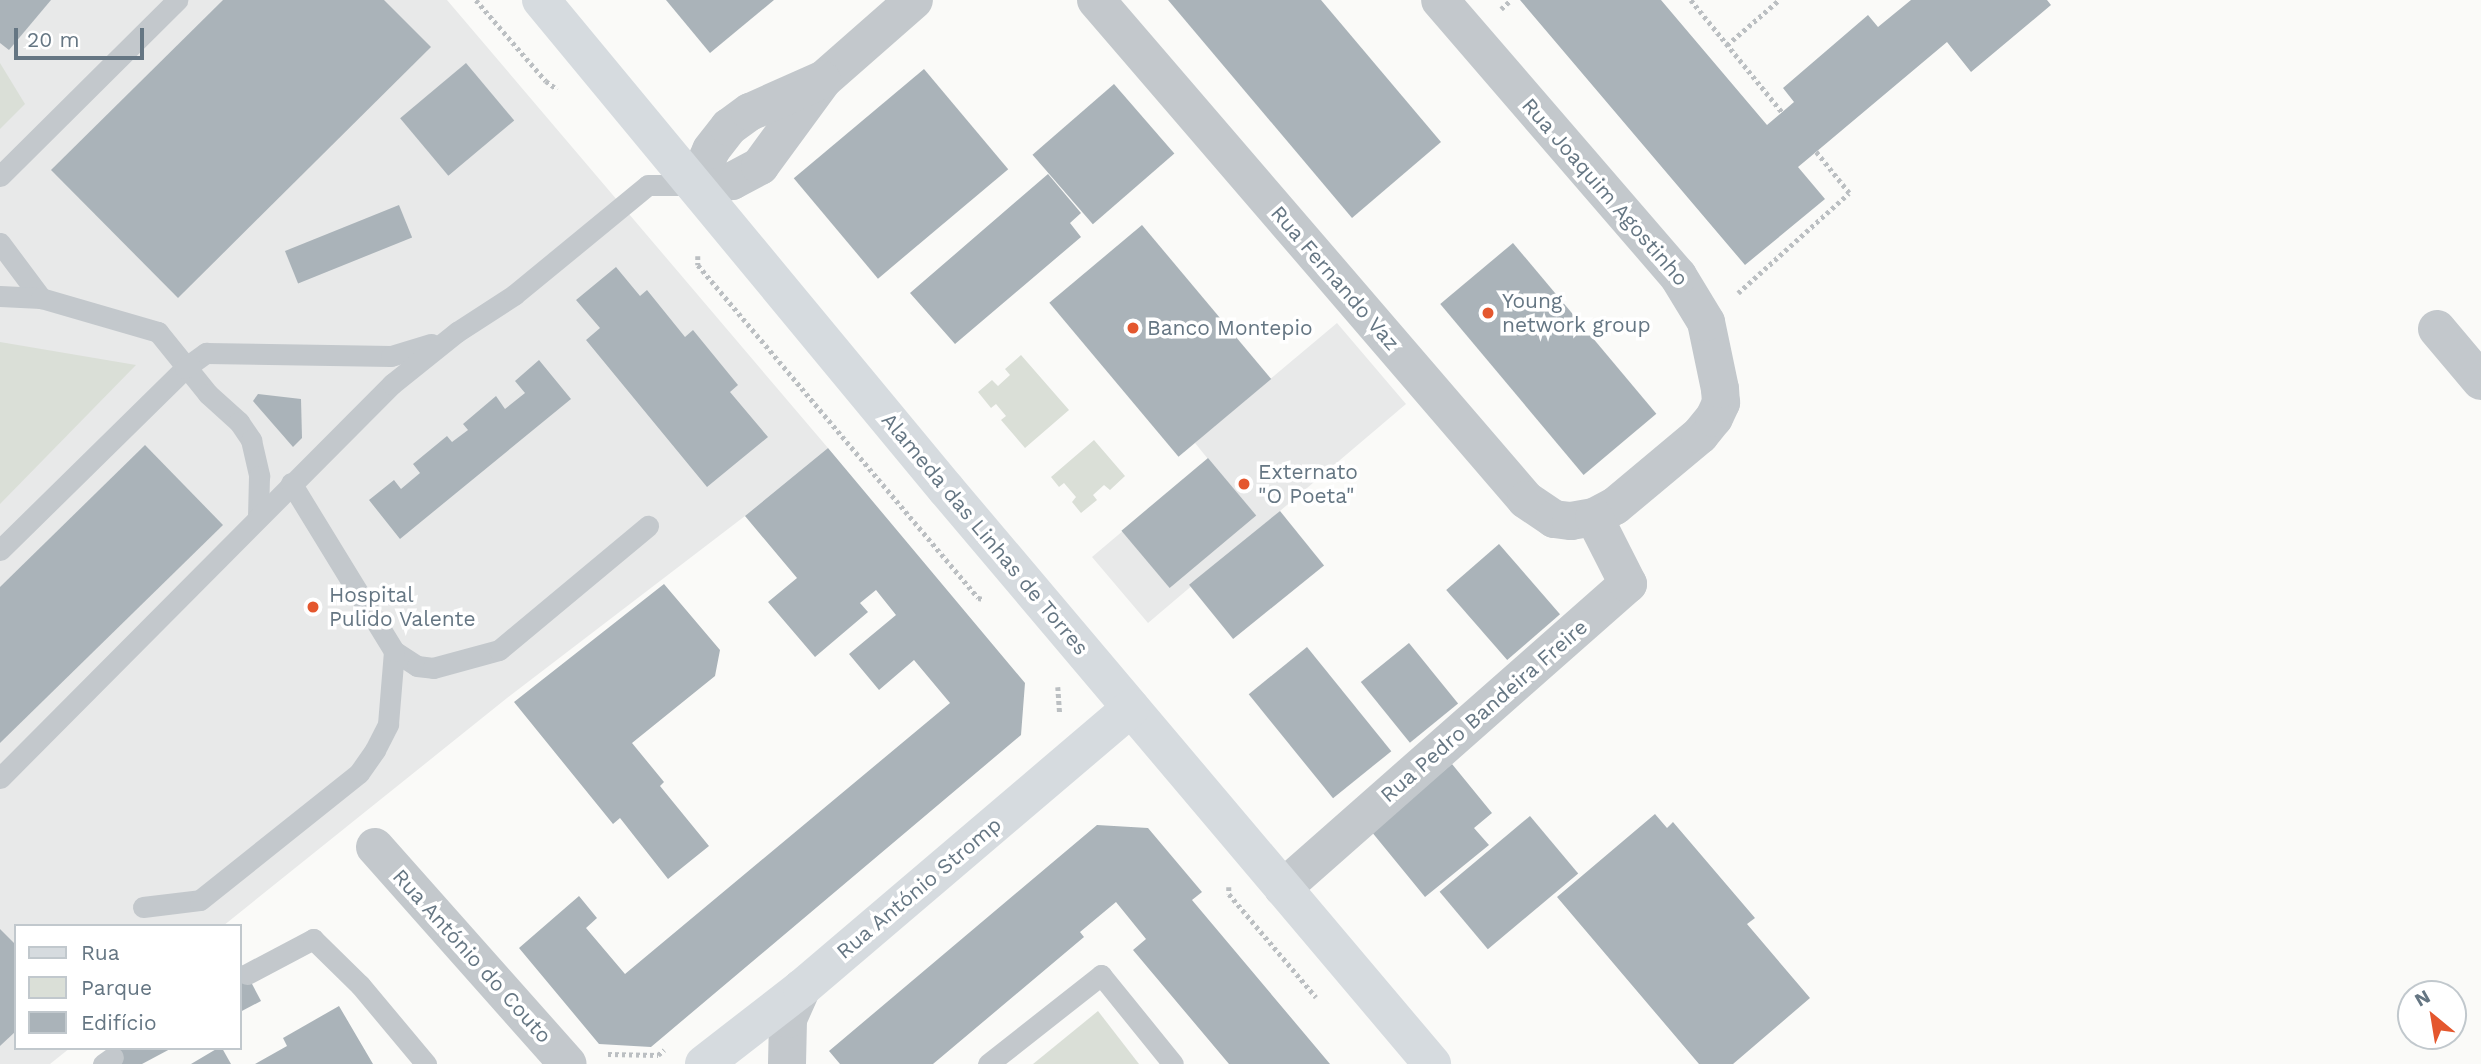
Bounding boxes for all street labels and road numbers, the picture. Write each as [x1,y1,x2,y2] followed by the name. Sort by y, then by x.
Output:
[1516,92,1694,292] street label: Rua Joaquim Agostinho
[1265,200,1405,356] street label: Rua Fernando Vaz
[876,407,1094,661] street label: Alameda das Linhas de Torres
[1375,614,1593,808] street label: Rua Pedro Bandeira Freire
[831,811,1007,965] street label: Rua António Stromp
[387,863,557,1049] street label: Rua António do Couto

